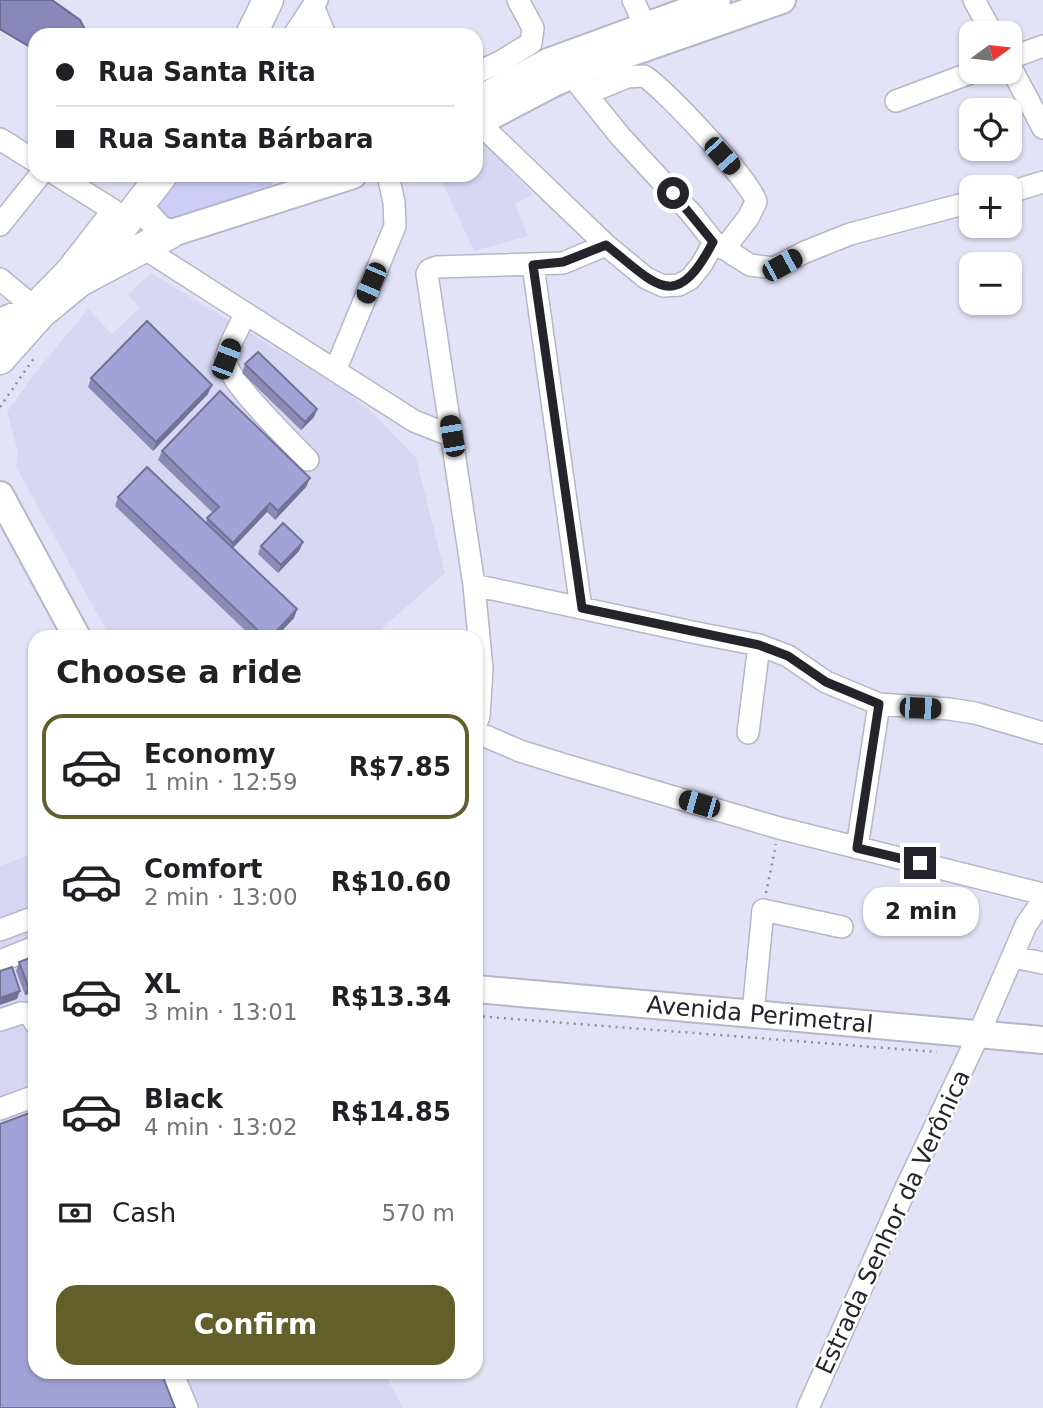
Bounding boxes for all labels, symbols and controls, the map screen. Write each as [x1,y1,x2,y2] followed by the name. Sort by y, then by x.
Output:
[959,21,1022,84] north arrow
[959,21,1022,315] map controls
[98,57,316,87] text: Rua Santa Rita
[959,98,1022,161] button: locate
[98,124,374,154] text: Rua Santa Bárbara
[701,133,744,179] car
[959,175,1022,238] button: +
[657,177,689,209] route start
[759,246,806,284] car
[959,252,1022,315] button: −
[354,260,389,306] car
[209,336,244,382] car
[439,413,466,459] car
[56,653,302,691] text: Choose a ride
[899,697,942,719] car
[60,735,123,798] icon: car
[144,739,275,769] text: Economy
[349,752,451,782] text: R$7.85
[144,769,298,795] text: 1 min · 12:59
[676,788,723,820] car
[904,847,936,879] route end
[60,850,123,913] icon: car
[144,854,262,884] text: Comfort
[331,867,451,897] text: R$10.60
[144,884,298,910] text: 2 min · 13:00
[862,888,978,936] callout: 2 min
[885,898,957,924] text: 2 min
[60,965,123,1028] icon: car
[144,969,181,999] text: XL
[331,982,451,1012] text: R$13.34
[645,990,874,1039] street label: Avenida Perimetral
[144,999,298,1025] text: 3 min · 13:01
[810,1065,976,1379] street label: Estrada Senhor da Verônica
[60,1080,123,1143] icon: car
[144,1084,223,1114] text: Black
[331,1097,451,1127] text: R$14.85
[144,1114,298,1140] text: 4 min · 13:02
[56,1194,94,1232] icon: cash
[112,1198,176,1228] text: Cash
[381,1200,455,1226] text: 570 m
[56,1285,455,1365] button: Confirm

